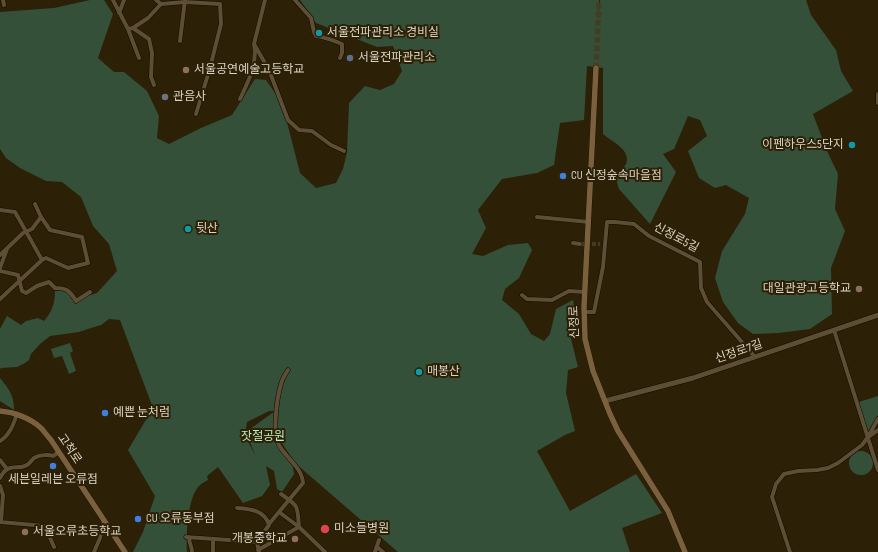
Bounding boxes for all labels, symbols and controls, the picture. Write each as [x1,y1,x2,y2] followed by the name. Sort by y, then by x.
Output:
[327,26,439,40] place label: 서울전파관리소 경비실
[314,28,324,38] marker: 서울전파관리소 경비실
[358,51,435,65] place label: 서울전파관리소
[345,53,355,63] marker: 서울전파관리소
[194,63,304,77] place label: 서울공연예술고등학교
[181,65,191,75] marker: 서울공연예술고등학교
[173,90,206,104] place label: 관음사
[160,92,170,102] marker: 관음사
[762,138,844,152] place label: 이펜하우스5단지
[847,140,857,150] marker: 이펜하우스5단지
[571,169,662,183] place label: CU 신정숲속마을점
[558,171,568,181] marker: CU 신정숲속마을점
[651,220,701,256] street label: 신정로5길
[196,222,218,236] place label: 뒷산
[183,224,193,234] marker: 뒷산
[763,282,851,296] place label: 대일관광고등학교
[854,284,864,294] marker: 대일관광고등학교
[567,305,583,339] street label: 신정로
[714,337,764,367] street label: 신정로7길
[427,365,460,379] place label: 매봉산
[414,367,424,377] marker: 매봉산
[113,406,170,420] place label: 예쁜 눈처럼
[100,408,110,418] marker: 예쁜 눈처럼
[241,430,285,444] park label: 잣절공원
[54,431,84,467] street label: 고척로
[48,461,58,471] marker: 세븐일레븐 오류점
[8,473,98,487] place label: 세븐일레븐 오류점
[146,512,215,526] place label: CU 오류동부점
[133,514,143,524] marker: CU 오류동부점
[334,522,389,536] place label: 미소들병원
[319,523,331,535] marker: 미소들병원
[33,525,121,539] place label: 서울오류초등학교
[20,527,30,537] marker: 서울오류초등학교
[232,532,287,546] place label: 개봉중학교
[290,534,300,544] marker: 개봉중학교

